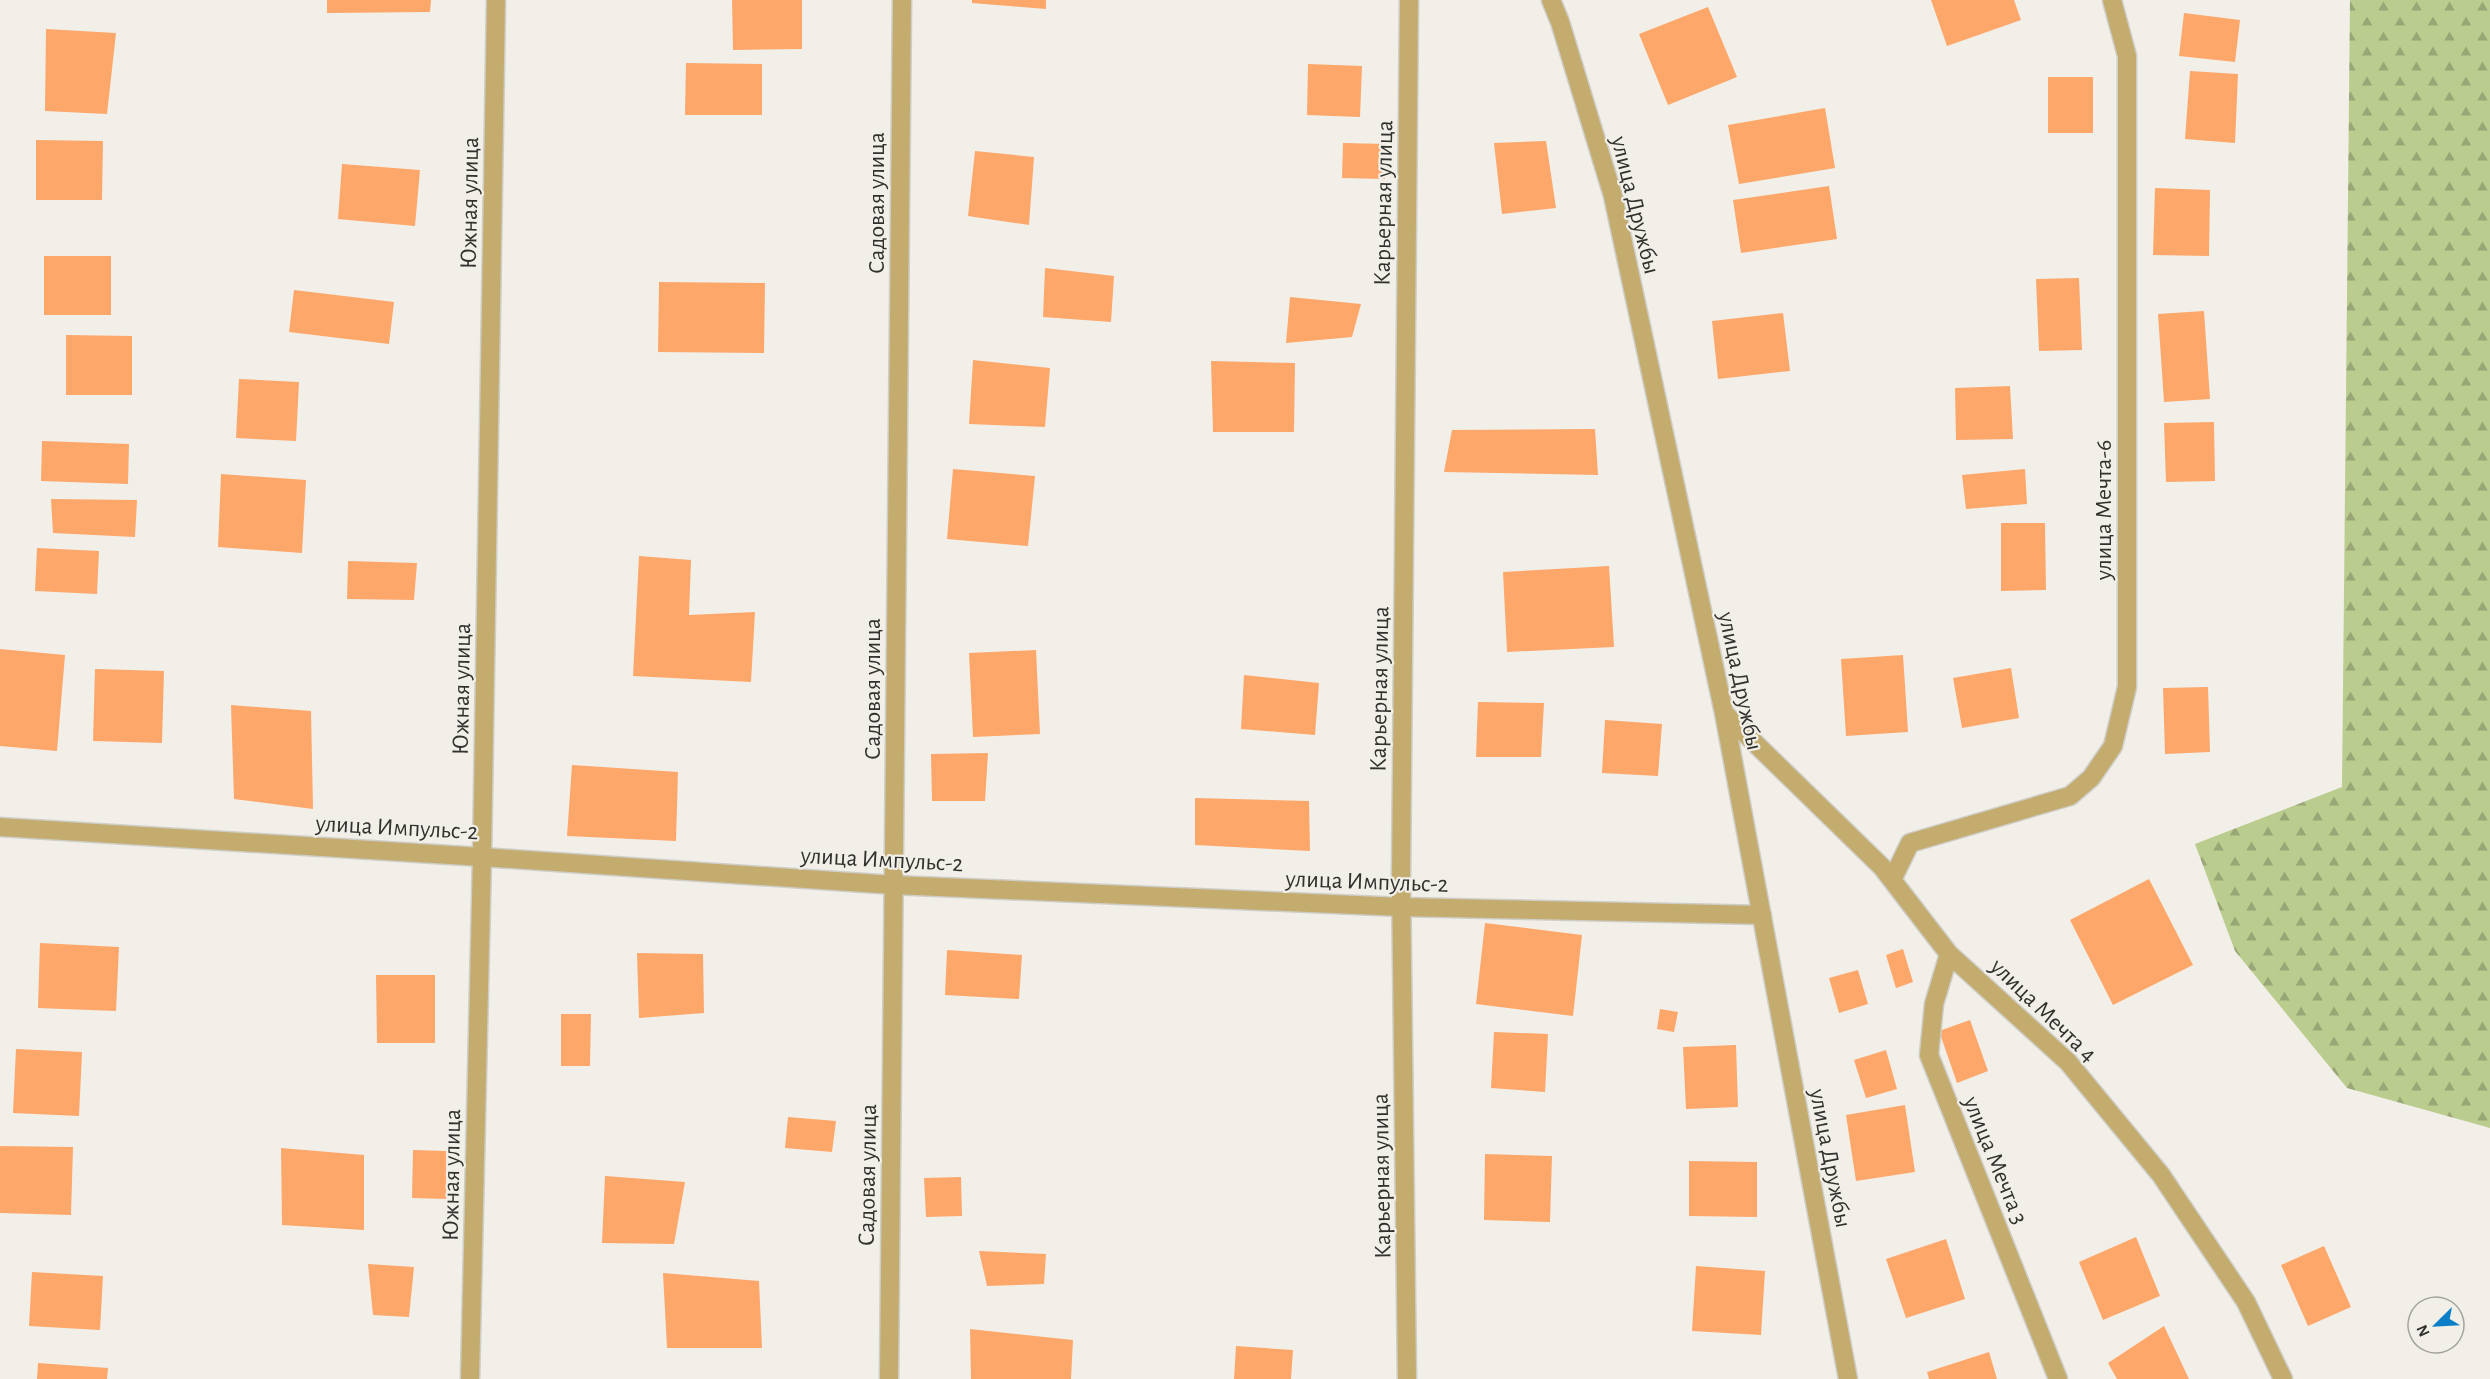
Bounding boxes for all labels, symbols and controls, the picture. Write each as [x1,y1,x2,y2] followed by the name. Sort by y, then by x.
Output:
[1371,120,1397,286] street label: Карьерная улица
[865,132,889,274] street label: Садовая улица
[1606,133,1664,276] street label: улица Дружбы
[457,137,483,269] street label: Южная улица
[2092,440,2116,581] street label: улица Мечта-6
[1367,606,1393,772] street label: Карьерная улица
[1713,609,1766,753] street label: улица Дружбы
[861,618,885,760] street label: Садовая улица
[449,623,475,755] street label: Южная улица
[314,812,479,844] street label: улица Импульс-2
[799,844,964,876] street label: улица Импульс-2
[1284,867,1449,897] street label: улица Импульс-2
[1985,954,2101,1067] street label: улица Мечта 4
[1805,1086,1855,1230] street label: улица Дружбы
[1958,1092,2032,1228] street label: улица Мечта 3
[1369,1093,1395,1259] street label: Карьерная улица
[855,1104,881,1246] street label: Садовая улица
[439,1109,465,1241] street label: Южная улица
[2406,1295,2466,1355] north arrow
[2414,1322,2433,1339] text: N

